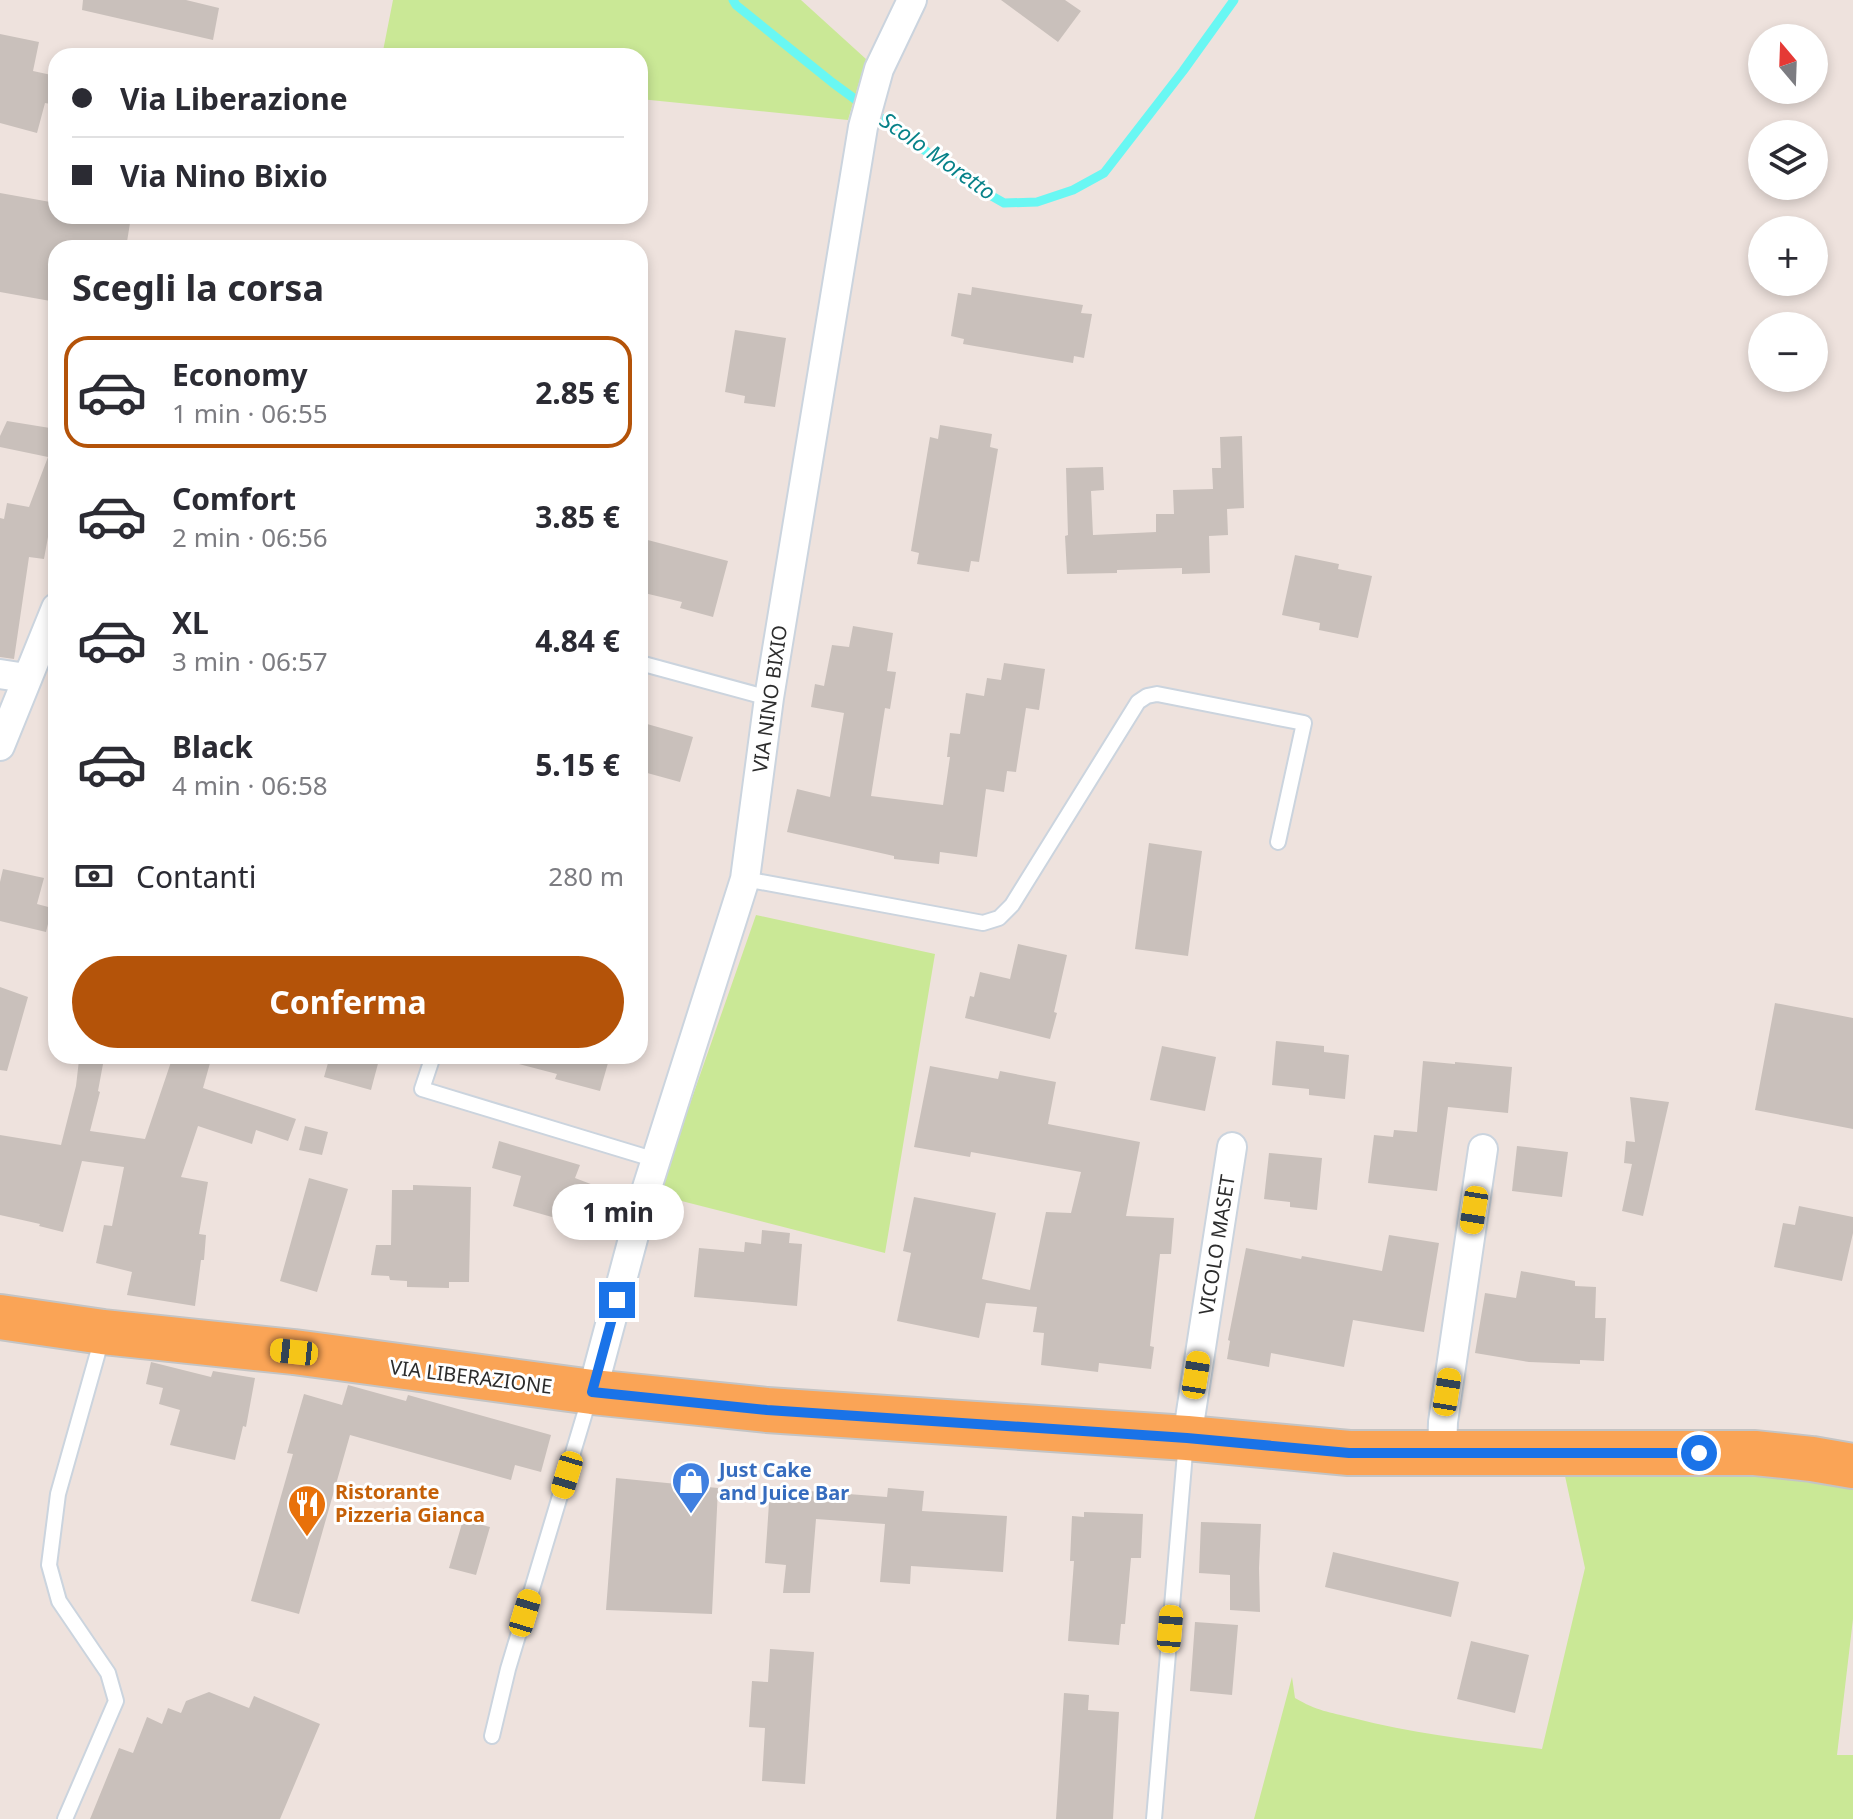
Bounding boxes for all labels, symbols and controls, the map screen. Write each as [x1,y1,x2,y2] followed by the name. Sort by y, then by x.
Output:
[1748,24,1828,104] north arrow
[1748,24,1828,392] map controls
[120,78,348,119] text: Via Liberazione
[875,104,1002,206] water label: Scolo Moretto
[1748,120,1828,200] button: layers
[120,155,328,196] text: Via Nino Bixio
[1748,216,1828,296] button: +
[72,263,324,312] text: Scegli la corsa
[1748,312,1828,392] button: −
[172,354,308,395] text: Economy
[76,356,148,428] icon: car
[535,372,620,413] text: 2.85 €
[172,395,328,431] text: 1 min · 06:55
[172,478,296,519] text: Comfort
[76,480,148,552] icon: car
[535,496,620,537] text: 3.85 €
[172,519,328,555] text: 2 min · 06:56
[172,602,209,643] text: XL
[76,604,148,676] icon: car
[535,620,620,661] text: 4.84 €
[746,623,793,774] street label: VIA NINO BIXIO
[172,643,328,679] text: 3 min · 06:57
[172,726,253,767] text: Black
[76,728,148,800] icon: car
[535,744,620,785] text: 5.15 €
[172,767,328,803] text: 4 min · 06:58
[72,854,116,898] icon: cash
[136,856,256,897] text: Contanti
[548,858,624,894] text: 280 m
[72,956,624,1048] button: Conferma
[1192,1173,1241,1317] street label: VICOLO MASET
[551,1184,683,1240] callout: 1 min
[1458,1184,1490,1236] car
[582,1194,654,1230] text: 1 min
[599,1282,635,1318] route end
[269,1338,319,1366] car
[1180,1349,1212,1401] car
[388,1353,554,1400] street label: VIA LIBERAZIONE
[1431,1366,1463,1418] car
[1681,1435,1717,1471] route start
[549,1449,585,1501] car
[717,1456,849,1506] place label: Just Cake and Juice Bar
[670,1460,712,1515] shop icon: Just Cake and Juice Bar
[335,1478,485,1528] place label: Ristorante Pizzeria Gianca
[286,1483,328,1538] restaurant icon: Ristorante Pizzeria Gianca
[507,1587,543,1639] car
[1156,1604,1184,1654] car

